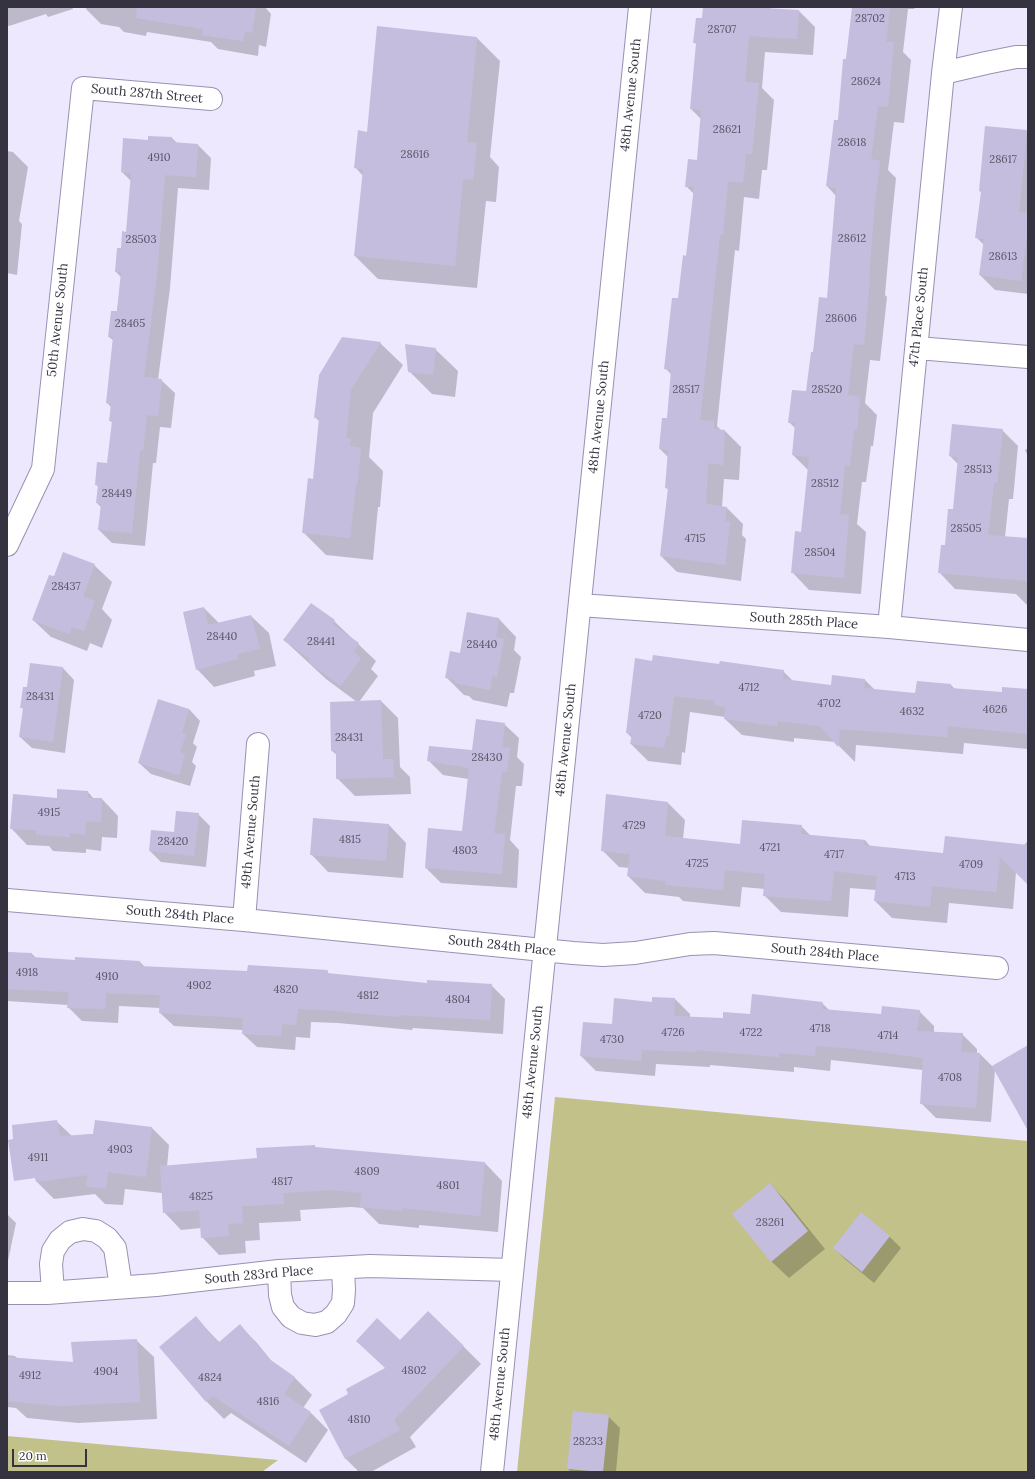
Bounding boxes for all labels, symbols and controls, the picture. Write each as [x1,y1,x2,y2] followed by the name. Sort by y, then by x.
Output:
[855,12,885,26] house number: 28702
[708,23,736,37] house number: 28707
[617,38,645,152] street label: 48th Avenue South
[851,75,881,89] house number: 28624
[90,81,204,107] street label: South 287th Street
[713,123,741,137] house number: 28621
[838,136,866,150] house number: 28618
[401,148,429,162] house number: 28616
[147,151,171,165] house number: 4910
[989,153,1017,167] house number: 28617
[838,232,866,246] house number: 28612
[125,233,157,247] house number: 28503
[989,250,1017,264] house number: 28613
[44,262,72,378] street label: 50th Avenue South
[906,266,932,368] street label: 47th Place South
[825,312,857,326] house number: 28606
[115,317,145,331] house number: 28465
[585,360,613,474] street label: 48th Avenue South
[672,383,700,397] house number: 28517
[812,383,842,397] house number: 28520
[964,463,992,477] house number: 28513
[811,477,839,491] house number: 28512
[102,487,132,501] house number: 28449
[951,522,981,536] house number: 28505
[684,532,706,546] house number: 4715
[805,546,835,560] house number: 28504
[52,580,80,594] house number: 28437
[749,609,859,633] street label: South 285th Place
[207,630,237,644] house number: 28440
[307,635,335,649] house number: 28441
[467,638,497,652] house number: 28440
[739,681,759,695] house number: 4712
[552,683,580,797] street label: 48th Avenue South
[26,690,54,704] house number: 28431
[817,697,841,711] house number: 4702
[983,703,1007,717] house number: 4626
[900,705,924,719] house number: 4632
[638,709,662,723] house number: 4720
[335,731,363,745] house number: 28431
[471,751,503,765] house number: 28430
[238,775,264,889] street label: 49th Avenue South
[38,806,60,820] house number: 4915
[622,819,646,833] house number: 4729
[339,833,361,847] house number: 4815
[158,835,188,849] house number: 28420
[760,841,780,855] house number: 4721
[452,844,478,858] house number: 4803
[824,848,844,862] house number: 4717
[686,857,708,871] house number: 4725
[959,858,983,872] house number: 4709
[894,870,916,884] house number: 4713
[125,903,235,927] street label: South 284th Place
[447,933,557,959] street label: South 284th Place
[770,941,880,965] street label: South 284th Place
[16,966,38,980] house number: 4918
[95,970,119,984] house number: 4910
[187,979,211,993] house number: 4902
[274,983,298,997] house number: 4820
[357,989,379,1003] house number: 4812
[446,993,470,1007] house number: 4804
[519,1005,547,1119] street label: 48th Avenue South
[809,1022,831,1036] house number: 4718
[661,1026,685,1040] house number: 4726
[740,1026,762,1040] house number: 4722
[878,1029,898,1043] house number: 4714
[600,1033,624,1047] house number: 4730
[938,1071,962,1085] house number: 4708
[107,1143,133,1157] house number: 4903
[28,1151,48,1165] house number: 4911
[354,1165,380,1179] house number: 4809
[271,1175,293,1189] house number: 4817
[437,1179,459,1193] house number: 4801
[189,1190,213,1204] house number: 4825
[756,1216,784,1230] house number: 28261
[204,1262,314,1288] street label: South 283rd Place
[486,1327,514,1441] street label: 48th Avenue South
[402,1364,426,1378] house number: 4802
[93,1365,119,1379] house number: 4904
[19,1369,41,1383] house number: 4912
[198,1371,222,1385] house number: 4824
[257,1395,279,1409] house number: 4816
[348,1413,370,1427] house number: 4810
[573,1435,603,1449] house number: 28233
[14,1441,89,1467] scale bar
[19,1448,47,1463] text: 20 m

